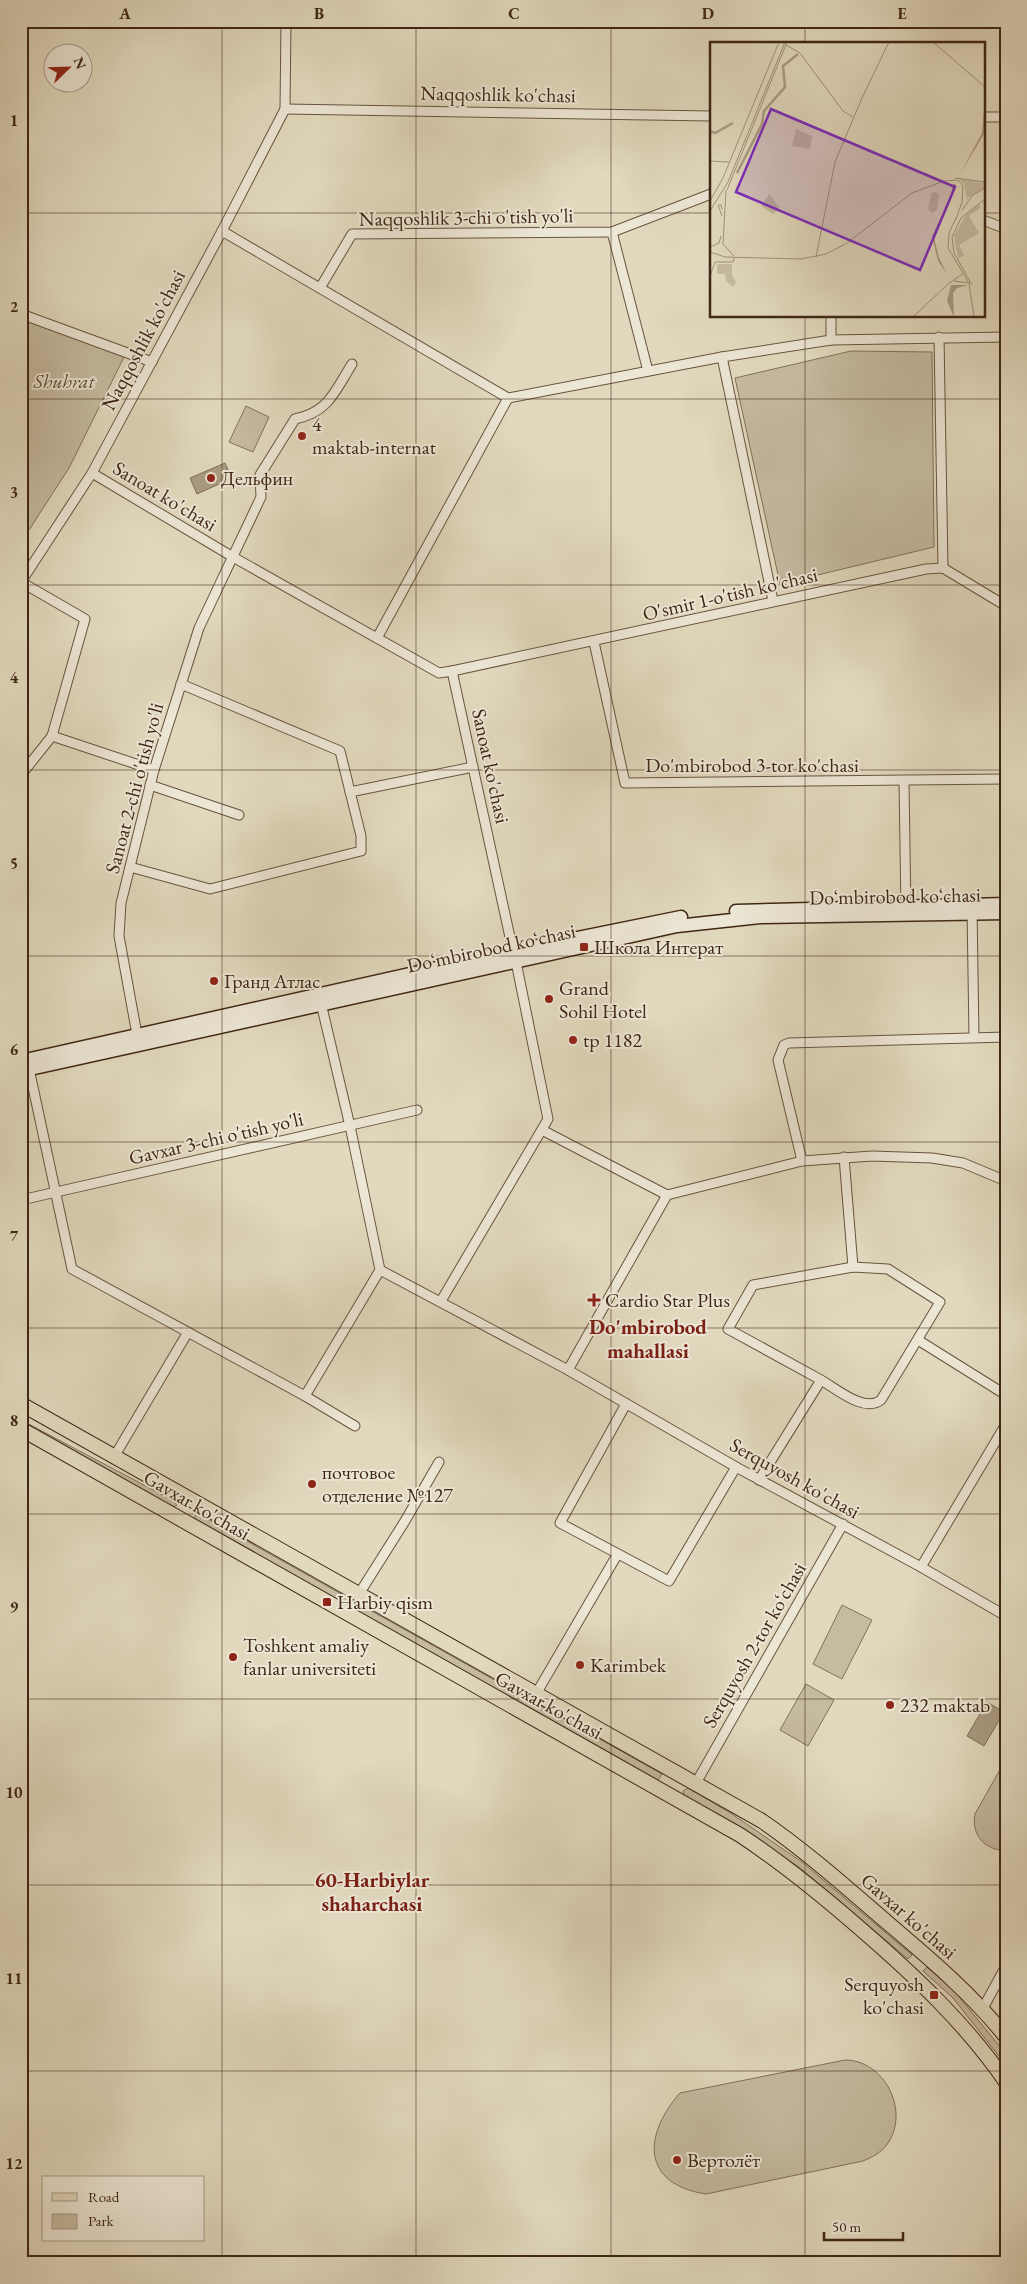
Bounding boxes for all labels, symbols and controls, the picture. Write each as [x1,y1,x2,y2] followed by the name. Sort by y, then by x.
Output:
[118,3,131,24] text: A
[314,3,324,24] text: B
[508,3,520,24] text: C
[702,3,714,24] text: D
[897,3,907,24] text: E
[42,42,92,92] north arrow
[710,42,984,318] inset map
[69,54,91,72] text: N
[420,80,576,108] street label: Naqqoshlik ko'chasi
[10,110,18,131] text: 1
[359,202,574,232] street label: Naqqoshlik 3-chi o'tish yo'li
[95,265,191,415] street label: Naqqoshlik ko'chasi
[10,296,19,317] text: 2
[33,368,96,394] park label: Shuhrat
[312,411,437,460] place label: 4 maktab-internat
[296,430,308,442] marker: 4 maktab-internat
[108,455,222,537] street label: Sanoat ko'chasi
[221,465,293,491] place label: Дельфин
[205,472,217,484] marker: Дельфин
[10,482,18,503] text: 3
[640,561,820,627] street label: O'smir 1-o'tish ko'chasi
[10,667,19,688] text: 4
[99,700,169,876] street label: Sanoat 2-chi o'tish yo'li
[466,706,516,826] street label: Sanoat ko'chasi
[645,752,859,778] street label: Do'mbirobod 3-tor ko'chasi
[10,853,18,874] text: 5
[809,882,981,910] street label: Doʻmbirobod koʻchasi
[404,917,578,979] street label: Doʻmbirobod koʻchasi
[594,934,723,960] place label: Школа Интерат
[578,941,590,953] marker: Школа Интерат
[224,968,320,994] place label: Гранд Атлас
[208,975,220,987] marker: Гранд Атлас
[559,975,647,1024] place label: Grand Sohil Hotel
[543,993,555,1005] marker: Grand Sohil Hotel
[583,1027,642,1053] place label: tp 1182
[567,1034,579,1046] marker: tp 1182
[10,1039,19,1060] text: 6
[126,1105,306,1171] street label: Gavxar 3-chi o'tish yo'li
[10,1225,19,1246] text: 7
[605,1287,730,1313] place label: Cardio Star Plus
[587,1293,601,1307] marker: Cardio Star Plus
[589,1313,707,1364] district label: Do'mbirobod mahallasi
[10,1410,18,1431] text: 8
[725,1432,865,1525] street label: Serquyosh ko'chasi
[322,1459,453,1508] place label: почтовое отделение №127
[139,1464,255,1546] street label: Gavxar ko'chasi
[306,1478,318,1490] marker: почтовое отделение №127
[696,1558,812,1732] street label: Serquyosh 2-tor koʻchasi
[337,1589,434,1615] place label: Harbiy qism
[10,1596,19,1617] text: 9
[321,1596,333,1608] marker: Harbiy qism
[243,1632,376,1681] place label: Toshkent amaliy fanlar universiteti
[227,1651,239,1663] marker: Toshkent amaliy fanlar universiteti
[590,1652,667,1678] place label: Karimbek
[574,1659,586,1671] marker: Karimbek
[491,1665,607,1745] street label: Gavxar ko'chasi
[900,1692,990,1718] place label: 232 maktab
[884,1699,896,1711] marker: 232 maktab
[6,1782,23,1803] text: 10
[315,1866,430,1917] district label: 60-Harbiylar shaharchasi
[856,1867,962,1965] street label: Gavxar ko'chasi
[6,1968,22,1989] text: 11
[844,1971,924,2020] place label: Serquyosh ko'chasi
[928,1989,940,2001] marker: Serquyosh ko'chasi
[687,2147,760,2173] place label: Вертолёт
[6,2153,23,2174] text: 12
[671,2154,683,2166] marker: Вертолёт
[42,2176,205,2242] legend
[88,2187,120,2206] text: Road
[824,2209,903,2241] scale bar
[88,2211,115,2230] text: Park
[832,2217,861,2236] text: 50 m

